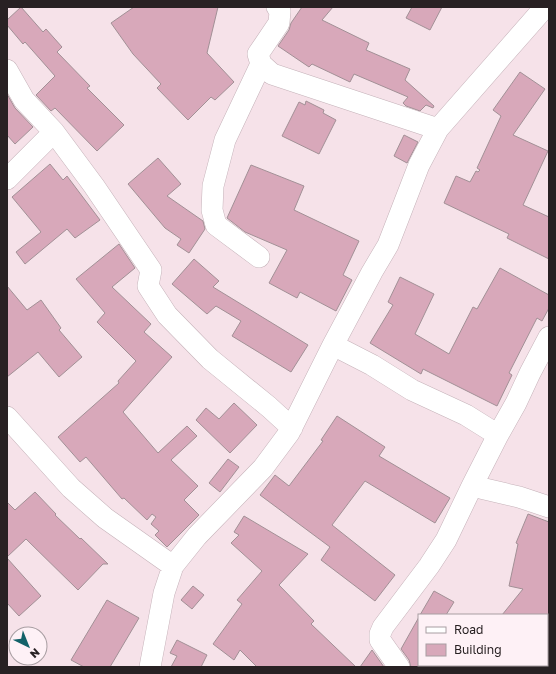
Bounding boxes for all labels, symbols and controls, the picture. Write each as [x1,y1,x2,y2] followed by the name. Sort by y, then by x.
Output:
[418,614,548,666] legend
[454,622,483,637] text: Road
[8,626,48,666] north arrow
[454,642,502,657] text: Building
[28,646,43,661] text: N

